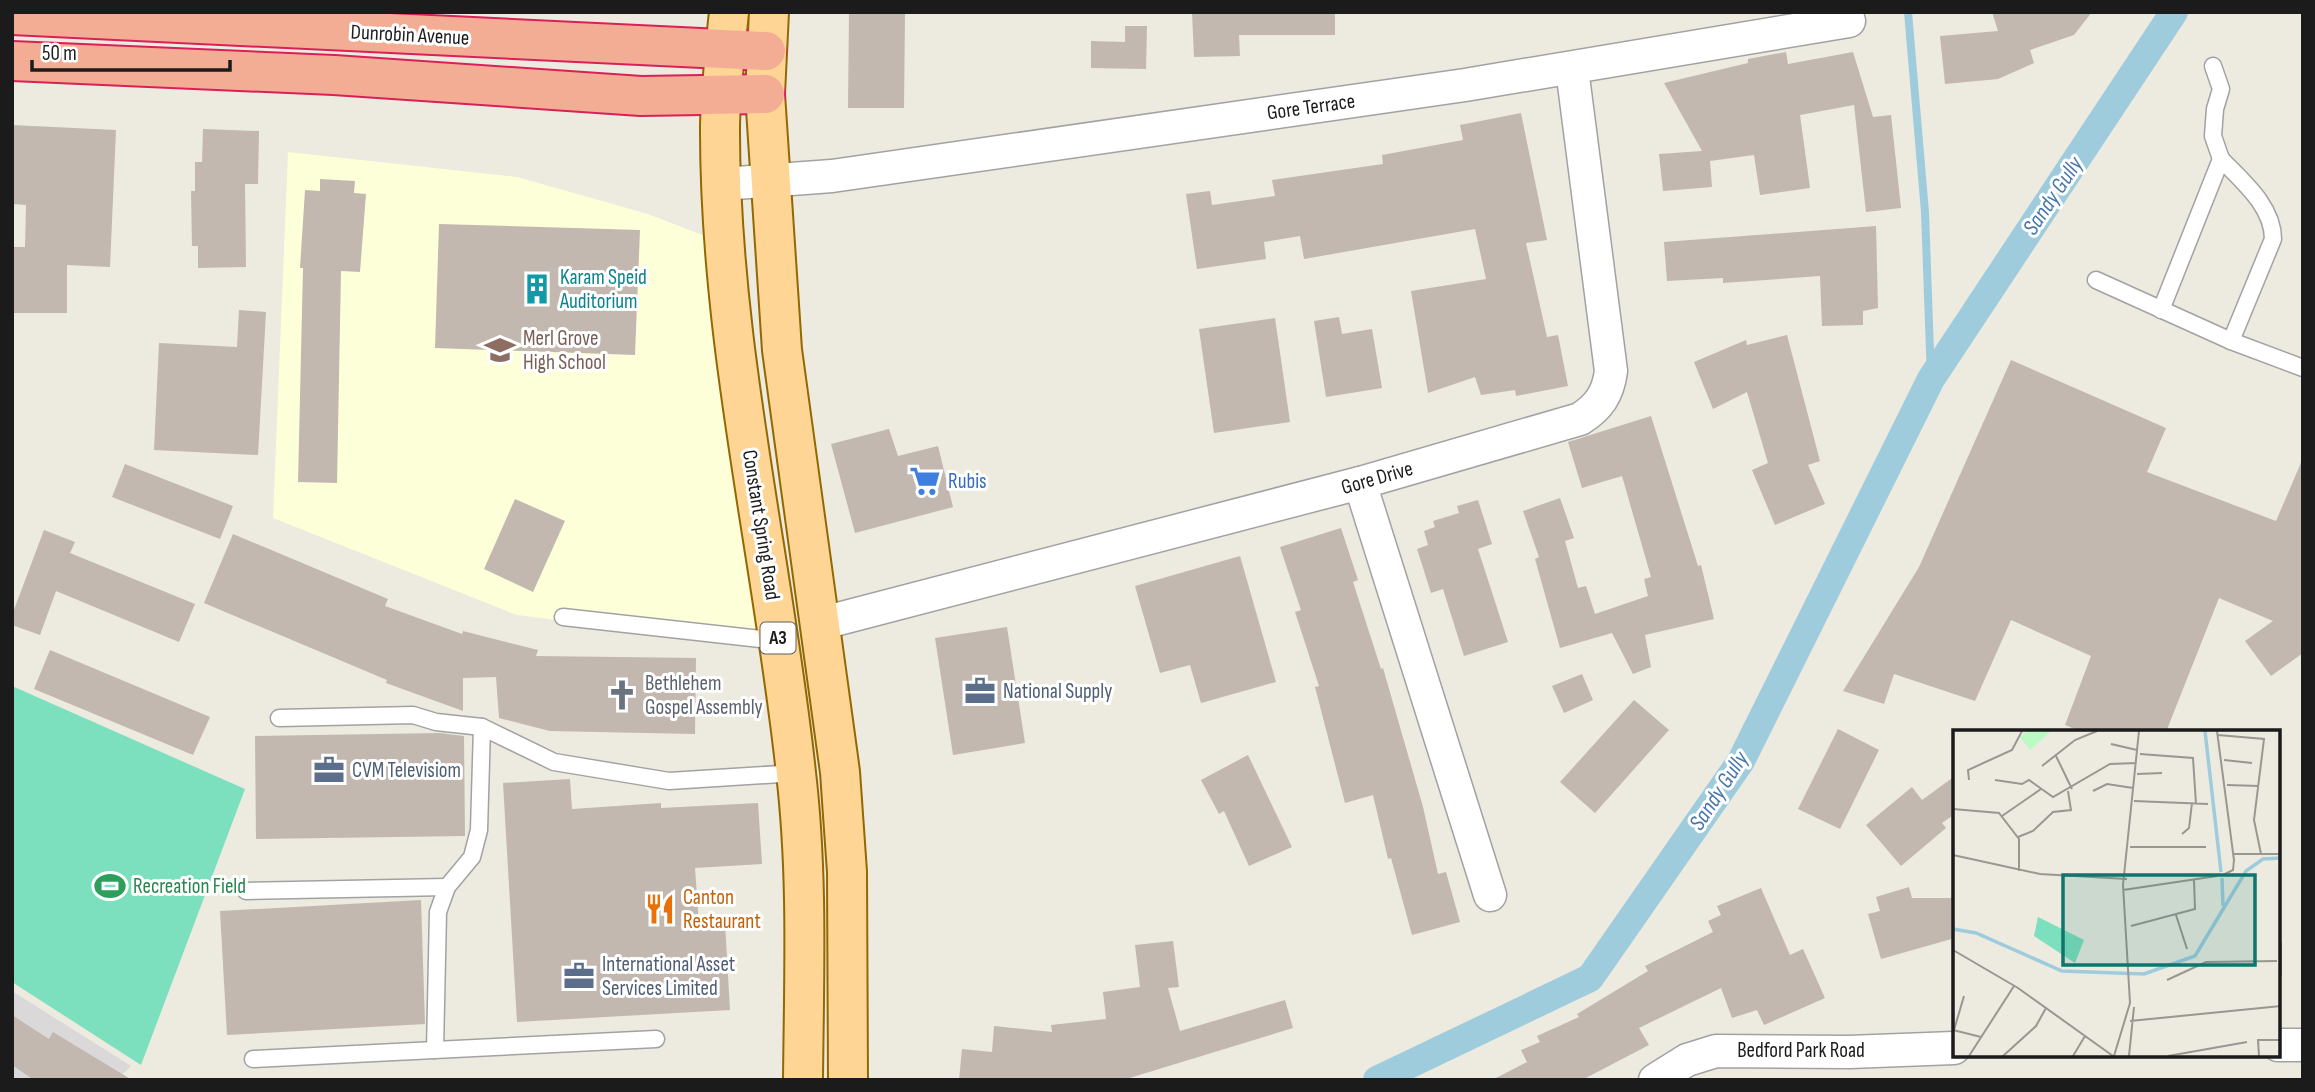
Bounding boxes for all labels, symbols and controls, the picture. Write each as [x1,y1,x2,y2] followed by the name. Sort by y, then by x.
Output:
[350,19,470,51] street label: Dunrobin Avenue
[32,28,229,72] scale bar
[42,41,77,66] text: 50 m
[1265,88,1357,126] street label: Gore Terrace
[2017,151,2090,240] water label: Sandy Gully
[559,265,647,314] place label: Karam Speid Auditorium
[520,272,554,306] building icon: Karam Speid Auditorium
[523,326,606,375] place label: Merl Grove High School
[483,333,517,367] school or university icon: Merl Grove High School
[737,448,785,602] street label: Constant Spring Road
[1338,456,1416,500] street label: Gore Drive
[908,464,942,498] supermarket icon: Rubis
[948,469,987,494] place label: Rubis
[760,622,796,653] road number: A3
[645,671,763,720] place label: Bethlehem Gospel Assembly
[963,674,997,708] office icon: National Supply
[605,678,639,712] church icon: Bethlehem Gospel Assembly
[1003,679,1112,704] place label: National Supply
[1953,730,2280,1057] inset map
[1683,745,1755,836] water label: Sandy Gully
[312,753,346,787] office icon: CVM Televisiom
[352,758,461,783] place label: CVM Televisiom
[93,869,127,903] sports icon: Recreation Field
[133,874,246,899] place label: Recreation Field
[683,885,761,934] place label: Canton Restaurant
[643,892,677,926] restaurant icon: Canton Restaurant
[602,952,735,1001] place label: International Asset Services Limited
[562,959,596,993] office icon: International Asset Services Limited
[1737,1038,1865,1063] street label: Bedford Park Road

